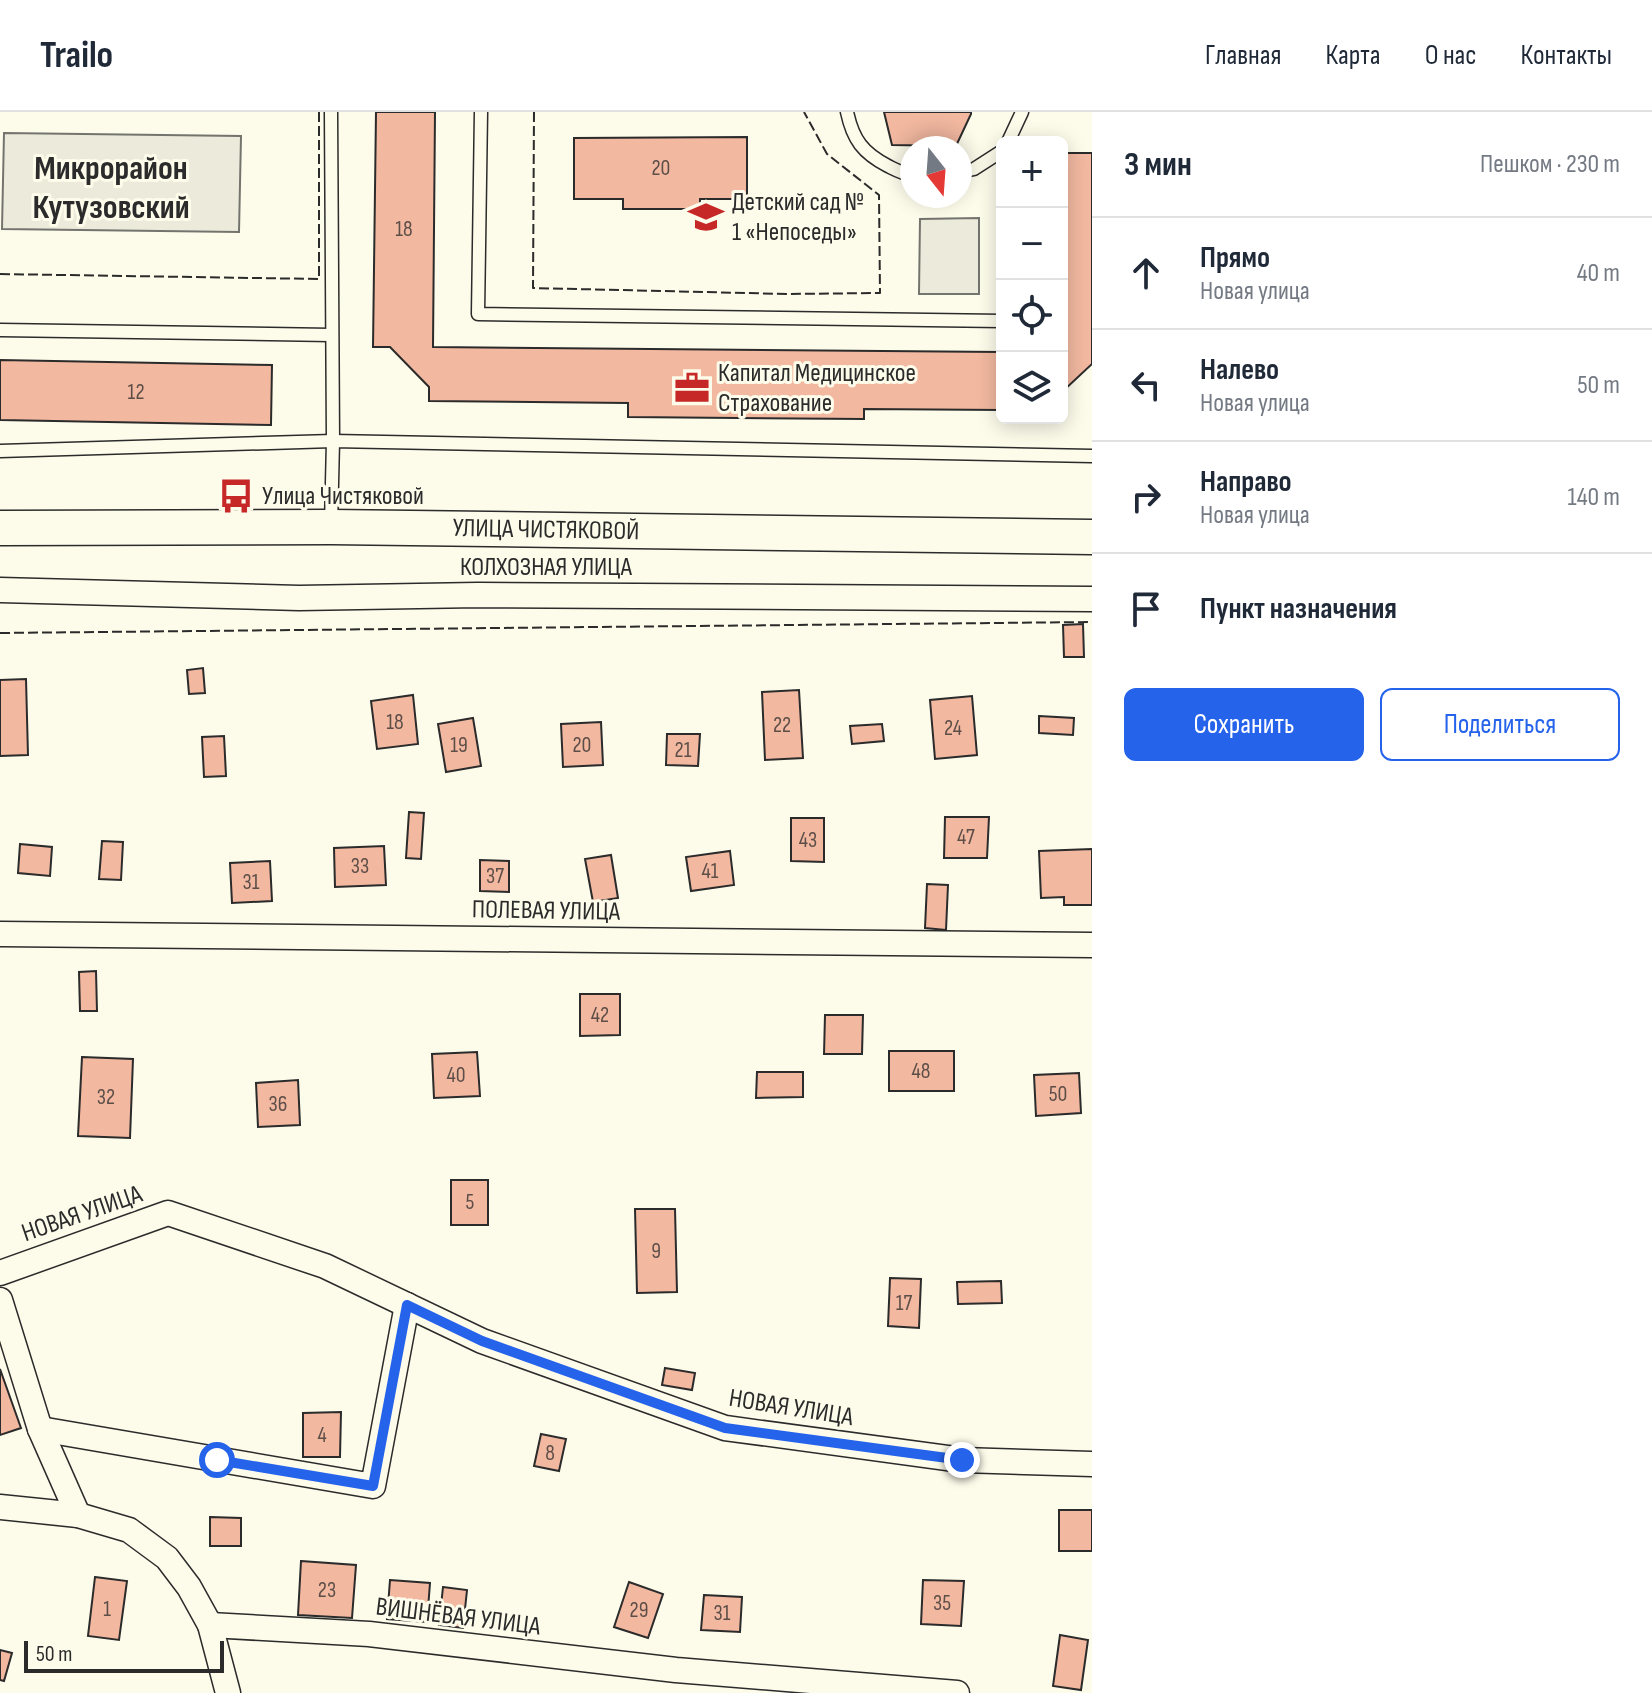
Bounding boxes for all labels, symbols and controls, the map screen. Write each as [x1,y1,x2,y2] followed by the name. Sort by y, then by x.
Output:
[40,33,113,78] text: Trailo
[1205,39,1281,72] text: Главная
[1325,39,1381,72] text: Карта
[1425,39,1477,72] text: О нас
[1521,39,1612,72] text: Контакты
[900,136,972,208] north arrow
[996,136,1068,424] map controls
[996,136,1068,208] button: +
[1124,144,1192,185] text: 3 мин
[32,148,190,228] district label: Микрорайон Кутузовский
[1480,149,1620,180] text: Пешком · 230 m
[652,155,670,182] house number: 20
[732,187,864,248] place label: Детский сад № 1 «Непоседы»
[687,198,725,236] school or university icon: Детский сад № 1 «Непоседы»
[996,208,1068,280] button: −
[395,216,413,243] house number: 18
[1200,240,1270,276] text: Прямо
[1124,251,1168,295] icon: ahead
[1577,258,1620,289] text: 40 m
[1200,276,1310,307] text: Новая улица
[996,280,1068,352] button: locate
[996,352,1068,424] button: layers
[1200,352,1279,388] text: Налево
[718,358,916,419] place label: Капитал Медицинское Страхование
[1124,363,1168,407] icon: left
[673,369,711,407] office icon: Капитал Медицинское Страхование
[1577,370,1620,401] text: 50 m
[127,379,145,406] house number: 12
[1200,388,1310,419] text: Новая улица
[1200,464,1292,500] text: Направо
[1124,475,1168,519] icon: right
[217,477,255,515] bus stop icon: Улица Чистяковой
[262,481,424,512] place label: Улица Чистяковой
[1568,482,1620,513] text: 140 m
[1200,500,1310,531] text: Новая улица
[452,513,640,547] street label: УЛИЦА ЧИСТЯКОВОЙ
[460,552,633,583] street label: КОЛХОЗНАЯ УЛИЦА
[1124,587,1168,631] icon: arrive
[1200,591,1397,627] text: Пункт назначения
[1124,688,1364,761] button: Сохранить
[1380,688,1620,761] button: Поделиться
[386,709,404,736] house number: 18
[773,712,791,739] house number: 22
[944,715,962,742] house number: 24
[450,732,468,759] house number: 19
[573,732,591,759] house number: 20
[675,737,692,764] house number: 21
[957,824,975,851] house number: 47
[799,827,817,854] house number: 43
[351,853,369,880] house number: 33
[702,858,719,885] house number: 41
[486,863,504,890] house number: 37
[243,869,260,896] house number: 31
[472,894,621,928] street label: ПОЛЕВАЯ УЛИЦА
[591,1002,609,1029] house number: 42
[912,1058,930,1085] house number: 48
[446,1062,466,1089] house number: 40
[1049,1081,1067,1108] house number: 50
[97,1084,115,1111] house number: 32
[269,1091,287,1118] house number: 36
[18,1179,147,1249] street label: НОВАЯ УЛИЦА
[466,1189,475,1216] house number: 5
[651,1238,661,1265] house number: 9
[896,1290,912,1317] house number: 17
[727,1383,856,1433] street label: НОВАЯ УЛИЦА
[317,1422,327,1449] house number: 4
[545,1440,555,1467] house number: 8
[199,1442,235,1478] route start
[944,1442,980,1478] route end
[318,1577,336,1604] house number: 23
[933,1590,951,1617] house number: 35
[374,1592,543,1643] street label: ВИШНЁВАЯ УЛИЦА
[103,1596,111,1623] house number: 1
[630,1597,648,1624] house number: 29
[714,1600,731,1627] house number: 31
[24,1637,224,1673] scale bar
[36,1641,72,1668] text: 50 m

